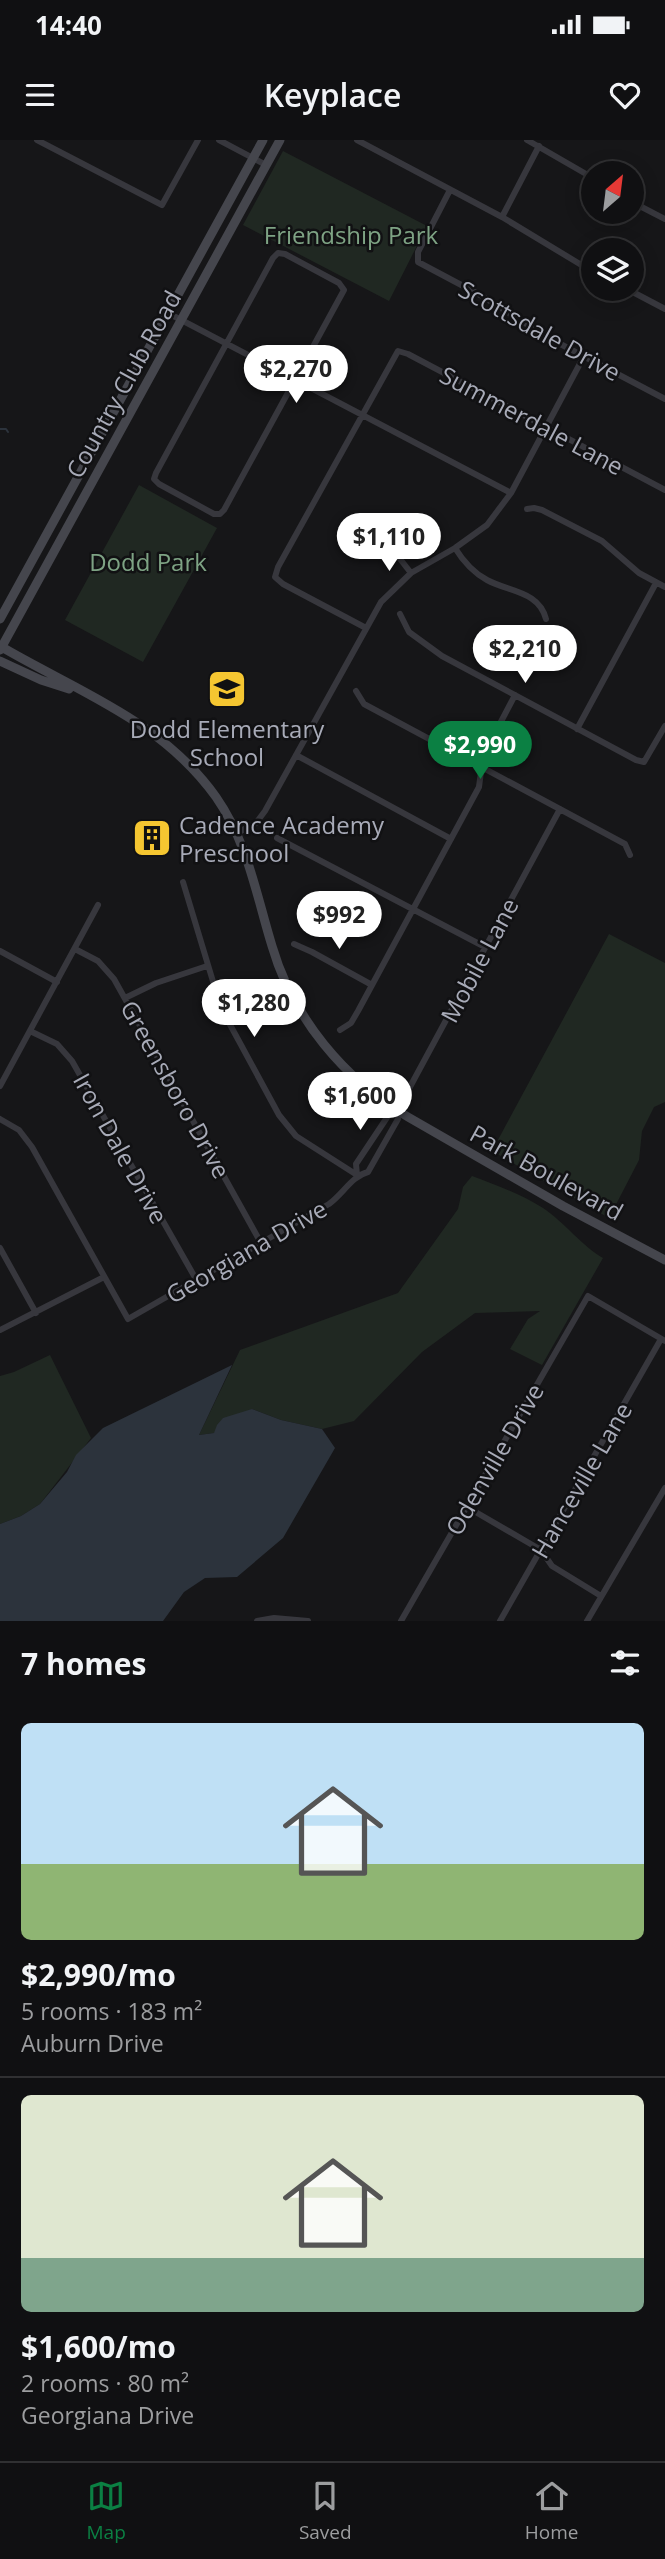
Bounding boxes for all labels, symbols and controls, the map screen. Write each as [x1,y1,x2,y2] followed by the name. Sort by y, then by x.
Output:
[35,7,102,43] text: 14:40
[264,73,401,116] text: Keyplace
[21,76,59,114] icon: menu
[606,76,644,114] icon: heart
[581,161,644,224] north arrow
[581,161,644,301] map controls
[264,218,439,251] park label: Friendship Park
[581,238,644,301] button: layers
[453,272,627,388] street label: Scottsdale Drive
[58,284,188,484] street label: Country Club Road
[239,345,353,405] pin: $2,270
[260,352,332,384] text: $2,270
[434,358,630,482] street label: Summerdale Lane
[332,514,446,573] pin: $1,110
[353,520,425,552] text: $1,110
[89,545,207,578] park label: Dodd Park
[468,626,582,685] pin: $2,210
[489,632,561,664] text: $2,210
[206,668,248,710] school or university icon: Dodd Elementary School
[130,712,325,773] place label: Dodd Elementary School
[423,722,537,781] pin: $2,990
[444,728,516,760] text: $2,990
[179,808,385,869] place label: Cadence Academy Preschool
[131,817,173,859] building icon: Cadence Academy Preschool
[298,892,380,951] pin: $992
[432,892,526,1028] street label: Mobile Lane
[313,898,365,930] text: $992
[197,979,311,1039] pin: $1,280
[218,986,290,1018] text: $1,280
[113,994,239,1184] street label: Greensboro Drive
[66,1067,176,1229] street label: Iron Dale Drive
[303,1072,417,1132] pin: $1,600
[324,1079,396,1111] text: $1,600
[464,1116,630,1228] street label: Park Boulevard
[160,1192,332,1310] street label: Georgiana Drive
[437,1377,551,1541] street label: Odenville Drive
[523,1396,639,1564] street label: Hanceville Lane
[21,1643,146,1684] text: 7 homes
[606,1644,644,1682] icon: filters
[270,1768,396,1894] icon: home
[21,1954,176,1995] text: $2,990/mo
[21,1995,202,2027] text: 5 rooms · 183 m²
[21,2027,164,2059] text: Auburn Drive
[270,2140,396,2266] icon: home
[21,2326,176,2367] text: $1,600/mo
[21,2367,189,2399] text: 2 rooms · 80 m²
[21,2399,194,2431] text: Georgiana Drive
[87,2477,126,2545] tab: Map
[299,2477,352,2545] tab: Saved
[525,2477,578,2545] tab: Home

